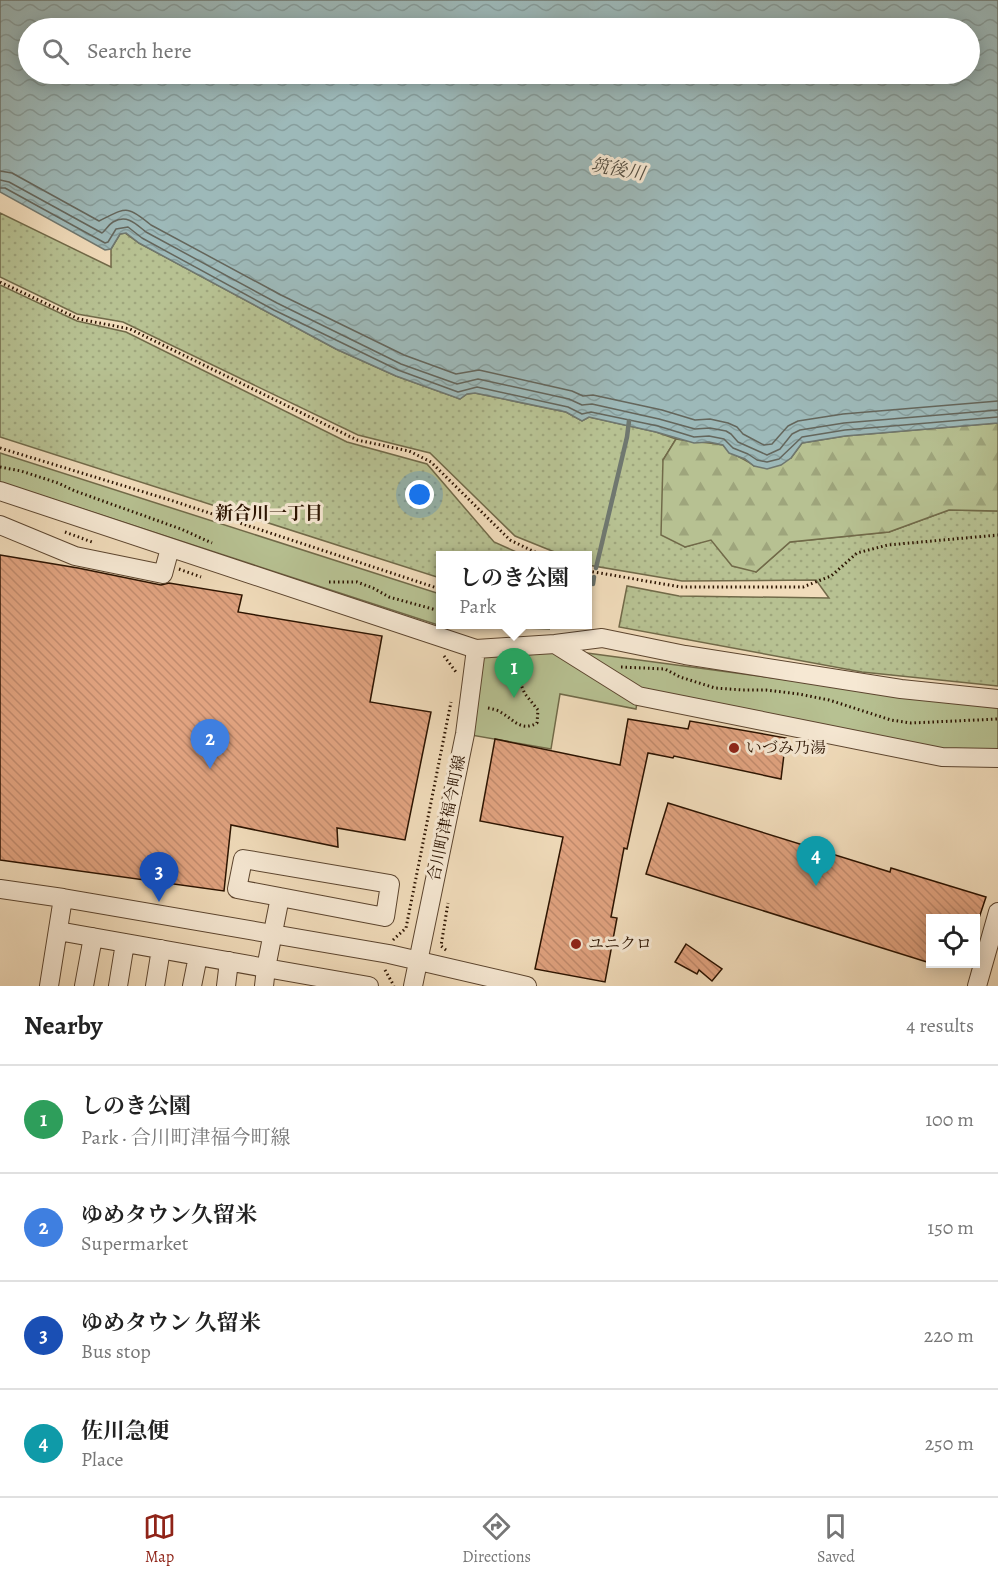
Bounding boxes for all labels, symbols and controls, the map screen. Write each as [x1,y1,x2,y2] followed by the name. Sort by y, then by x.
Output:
[18,18,980,84] search box
[39,35,72,68] icon: search
[87,36,192,66] text: Search here
[589,152,649,186] water label: 筑後川
[405,480,434,509] your location
[215,501,323,525] district label: 新合川一丁目
[436,551,592,629] popup
[459,563,569,593] text: しのき公園
[459,593,497,620] text: Park
[494,648,534,698] pin: 1
[190,720,230,769] pin: 2
[746,737,826,759] place label: いづみ乃湯
[727,741,741,755] marker: いづみ乃湯
[423,753,471,883] street label: 合川町津福今町線
[796,836,836,886] pin: 4
[140,852,178,902] pin: 3
[926,914,980,968] map controls
[926,914,980,968] button: locate
[588,933,652,955] place label: ユニクロ
[569,937,583,951] marker: ユニクロ
[24,1008,103,1043] text: Nearby
[906,1012,974,1039] text: 4 results
[81,1091,191,1121] text: しのき公園
[40,1106,47,1133] text: 1
[925,1106,974,1133] text: 100 m
[81,1124,290,1151] text: Park · 合川町津福今町線
[81,1200,257,1230] text: ゆめタウン久留米
[39,1214,48,1241] text: 2
[927,1214,974,1241] text: 150 m
[81,1230,188,1257] text: Supermarket
[81,1308,261,1338] text: ゆめタウン 久留米
[39,1322,48,1349] text: 3
[924,1322,974,1349] text: 220 m
[81,1338,151,1365] text: Bus stop
[81,1416,169,1446] text: 佐川急便
[39,1430,48,1457] text: 4
[925,1430,974,1457] text: 250 m
[81,1446,123,1473] text: Place
[143,1510,176,1568] tab: Map
[462,1510,531,1568] tab: Directions
[817,1510,855,1568] tab: Saved

